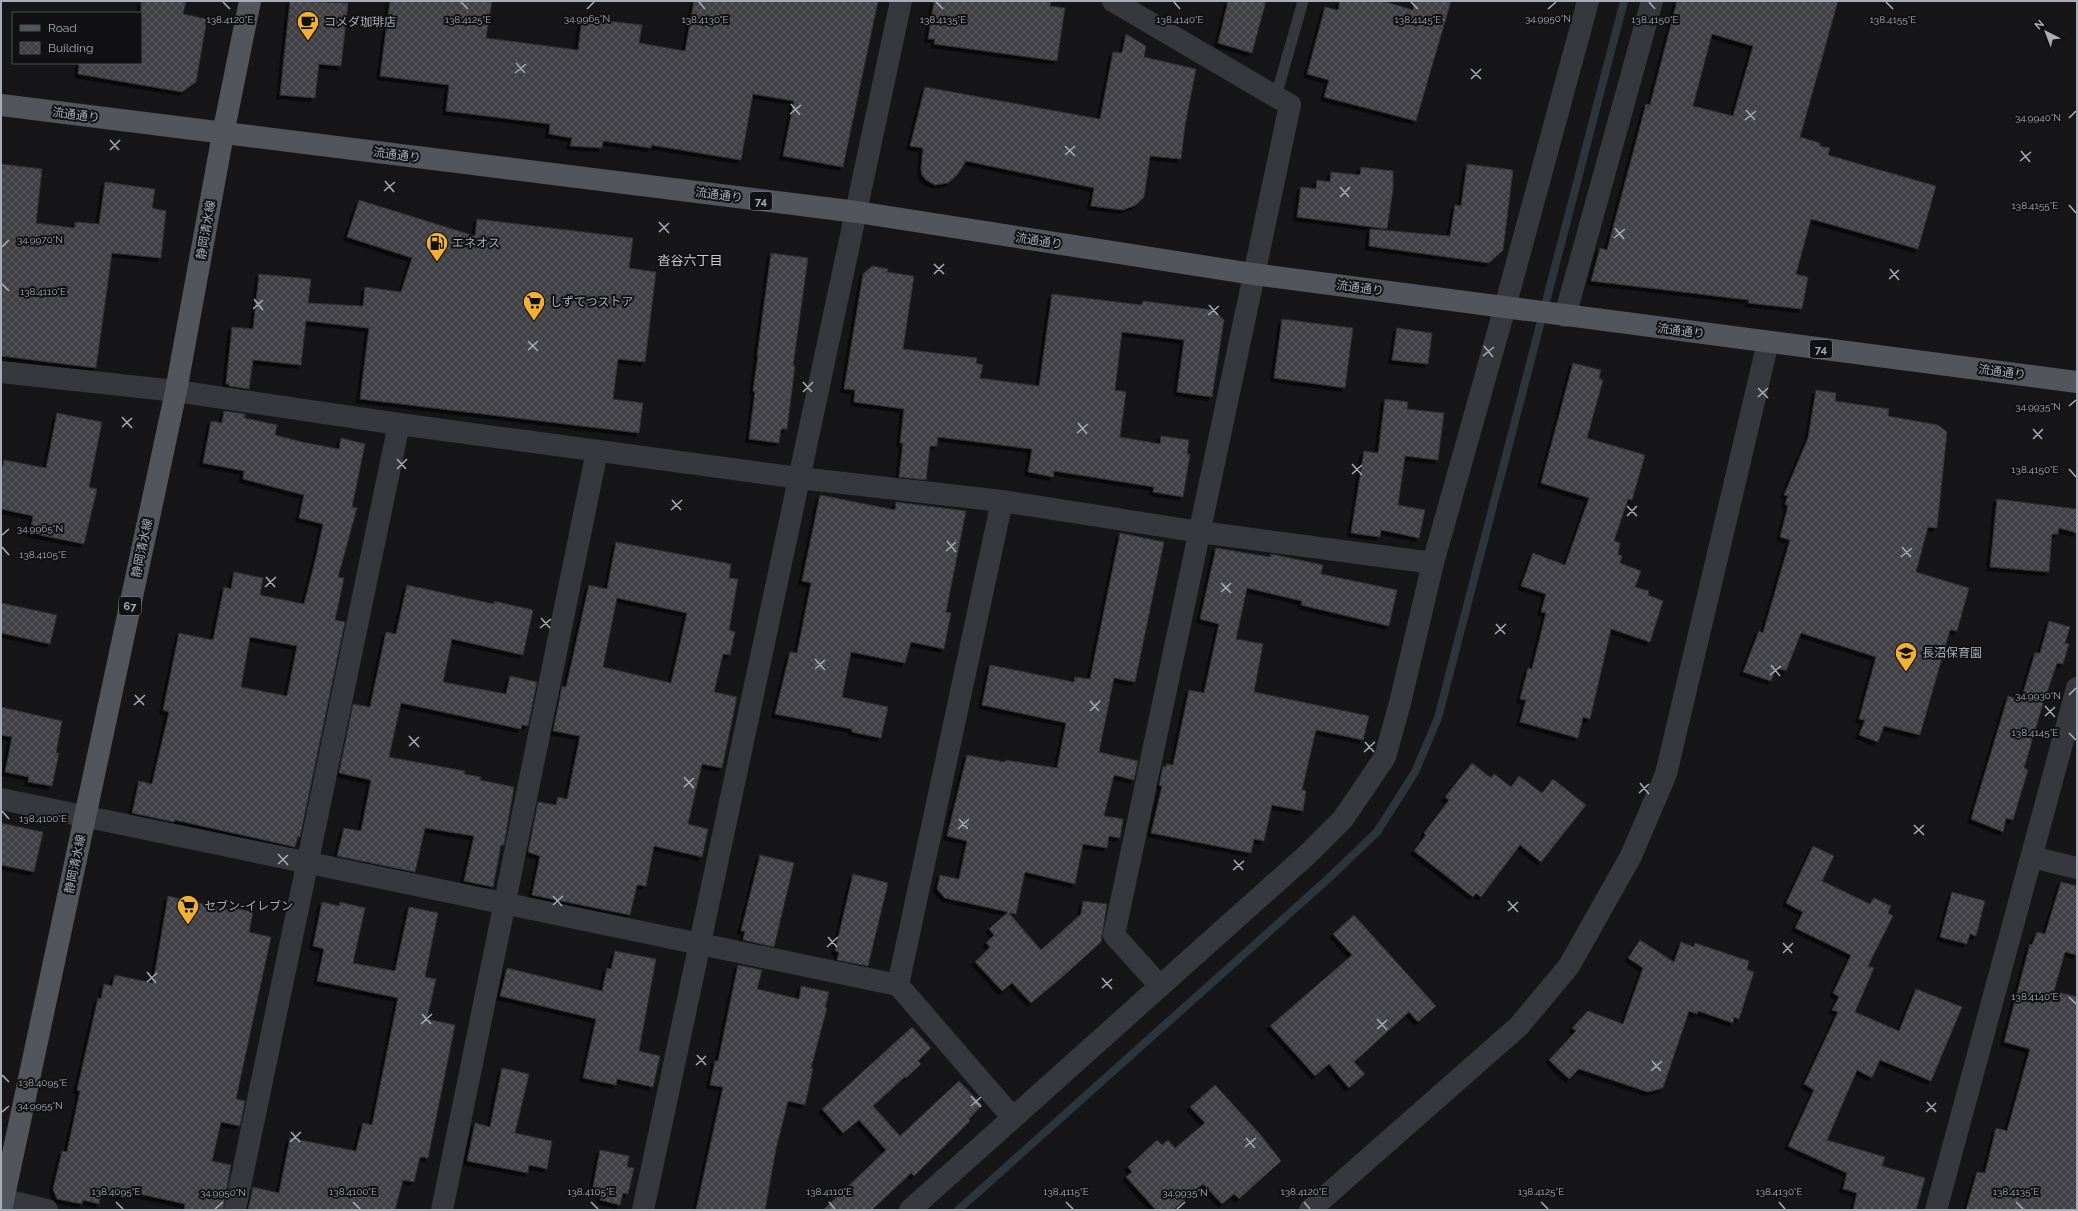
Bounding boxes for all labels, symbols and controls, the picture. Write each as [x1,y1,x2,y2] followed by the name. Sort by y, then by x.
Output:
[295,9,321,42] cafe icon: コメダ珈琲店
[12,12,142,64] legend
[2026,12,2066,52] north arrow
[564,13,610,24] text: 34.9965°N
[1525,13,1571,24] text: 34.9950°N
[206,14,254,25] text: 138.4120°E
[445,14,491,25] text: 138.4125°E
[681,14,729,25] text: 138.4130°E
[920,14,966,25] text: 138.4135°E
[1156,14,1204,25] text: 138.4140°E
[1395,14,1441,25] text: 138.4145°E
[1631,14,1679,25] text: 138.4150°E
[1870,14,1916,25] text: 138.4155°E
[324,15,396,29] place label: コメダ珈琲店
[2032,17,2047,33] text: N
[48,21,77,35] text: Road
[48,41,94,55] text: Building
[51,105,101,125] street label: 流通通り
[2015,112,2061,123] text: 34.9940°N
[372,145,422,165] street label: 流通通り
[694,185,744,205] street label: 流通通り
[750,192,772,210] road number: 74
[194,199,218,261] street label: 静岡清水線
[2012,200,2058,211] text: 138.4155°E
[424,230,450,263] fuel station icon: エネオス
[1014,230,1064,252] street label: 流通通り
[17,234,63,245] text: 34.9970°N
[452,236,500,250] place label: エネオス
[657,253,723,268] district label: 沓谷六丁目
[1335,278,1385,298] street label: 流通通り
[20,286,66,297] text: 138.4110°E
[521,289,547,322] supermarket icon: しずてつストア
[550,295,634,309] place label: しずてつストア
[1656,321,1706,341] street label: 流通通り
[1810,340,1832,358] road number: 74
[1977,362,2027,382] street label: 流通通り
[2015,401,2061,412] text: 34.9935°N
[2011,464,2059,475] text: 138.4150°E
[129,517,155,579] street label: 静岡清水線
[17,523,63,534] text: 34.9965°N
[19,549,67,560] text: 138.4105°E
[119,597,141,615] road number: 67
[1893,640,1919,673] school or university icon: 長沼保育園
[1922,646,1982,660] place label: 長沼保育園
[2015,690,2061,701] text: 34.9930°N
[2012,727,2058,738] text: 138.4145°E
[19,813,67,824] text: 138.4100°E
[62,833,88,895] street label: 静岡清水線
[175,893,201,926] supermarket icon: セブン-イレブン
[204,899,293,913] place label: セブン-イレブン
[2011,991,2059,1002] text: 138.4140°E
[18,1077,68,1088] text: 138.4095°E
[17,1100,63,1111] text: 34.9955°N
[91,1186,141,1197] text: 138.4095°E
[329,1186,377,1197] text: 138.4100°E
[567,1186,615,1197] text: 138.4105°E
[806,1186,852,1197] text: 138.4110°E
[1043,1186,1089,1197] text: 138.4115°E
[1280,1186,1328,1197] text: 138.4120°E
[1518,1186,1564,1197] text: 138.4125°E
[1755,1186,1803,1197] text: 138.4130°E
[1993,1186,2039,1197] text: 138.4135°E
[200,1187,246,1198] text: 34.9950°N
[1162,1187,1208,1198] text: 34.9935°N

